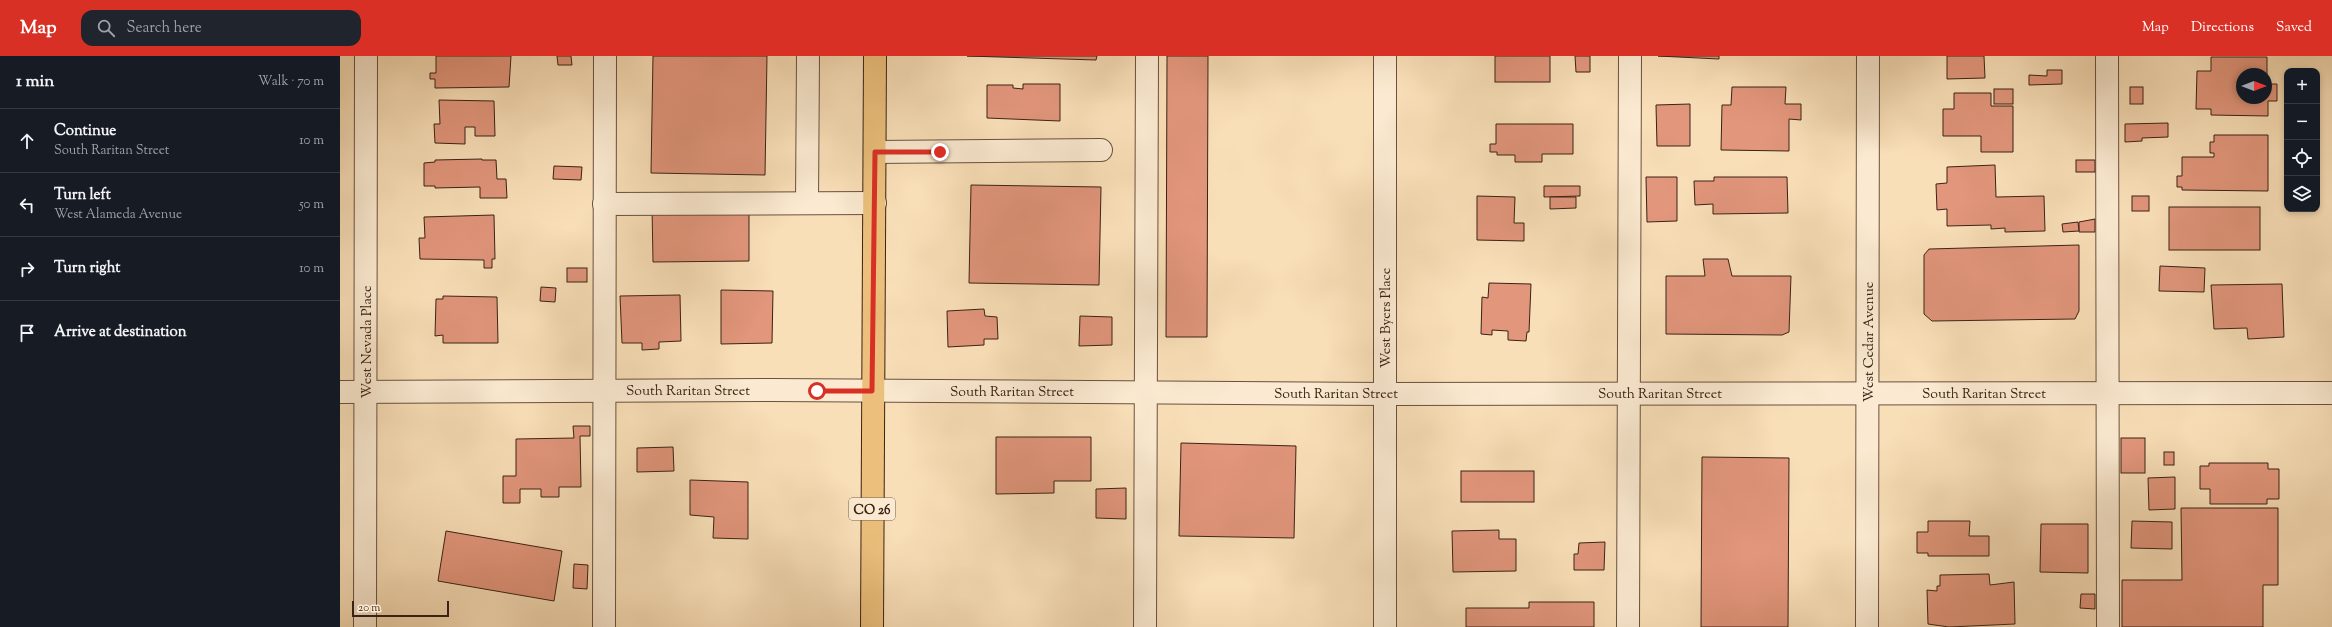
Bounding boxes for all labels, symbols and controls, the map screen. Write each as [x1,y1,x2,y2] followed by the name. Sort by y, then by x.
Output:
[81,10,361,46] search box
[20,15,57,42] text: Map
[95,17,117,39] icon: search
[127,18,202,39] text: Search here
[2142,18,2169,38] text: Map
[2191,18,2254,38] text: Directions
[2276,18,2312,38] text: Saved
[2236,68,2272,104] north arrow
[2284,68,2320,212] map controls
[2284,68,2320,104] button: +
[16,70,54,94] text: 1 min
[258,73,324,91] text: Walk · 70 m
[2284,104,2320,140] button: −
[54,121,116,142] text: Continue
[16,130,38,152] icon: ahead
[299,132,324,150] text: 10 m
[2284,140,2320,176] button: locate
[54,142,169,160] text: South Raritan Street
[931,143,949,161] route end
[2284,176,2320,212] button: layers
[54,185,111,206] text: Turn left
[16,194,38,216] icon: left
[299,196,324,214] text: 50 m
[54,206,182,224] text: West Alameda Avenue
[16,258,38,280] icon: right
[54,258,120,279] text: Turn right
[299,260,324,278] text: 10 m
[1377,268,1397,368] street label: West Byers Place
[1860,282,1880,402] street label: West Cedar Avenue
[358,285,378,399] street label: West Nevada Place
[16,322,38,344] icon: arrive
[54,322,187,343] text: Arrive at destination
[626,382,750,402] street label: South Raritan Street
[808,382,826,400] route start
[950,383,1074,403] street label: South Raritan Street
[1274,385,1398,405] street label: South Raritan Street
[1598,385,1722,405] street label: South Raritan Street
[1922,385,2046,405] street label: South Raritan Street
[849,498,895,520] road number: CO 26
[352,599,449,618] scale bar
[358,600,380,616] text: 20 m

